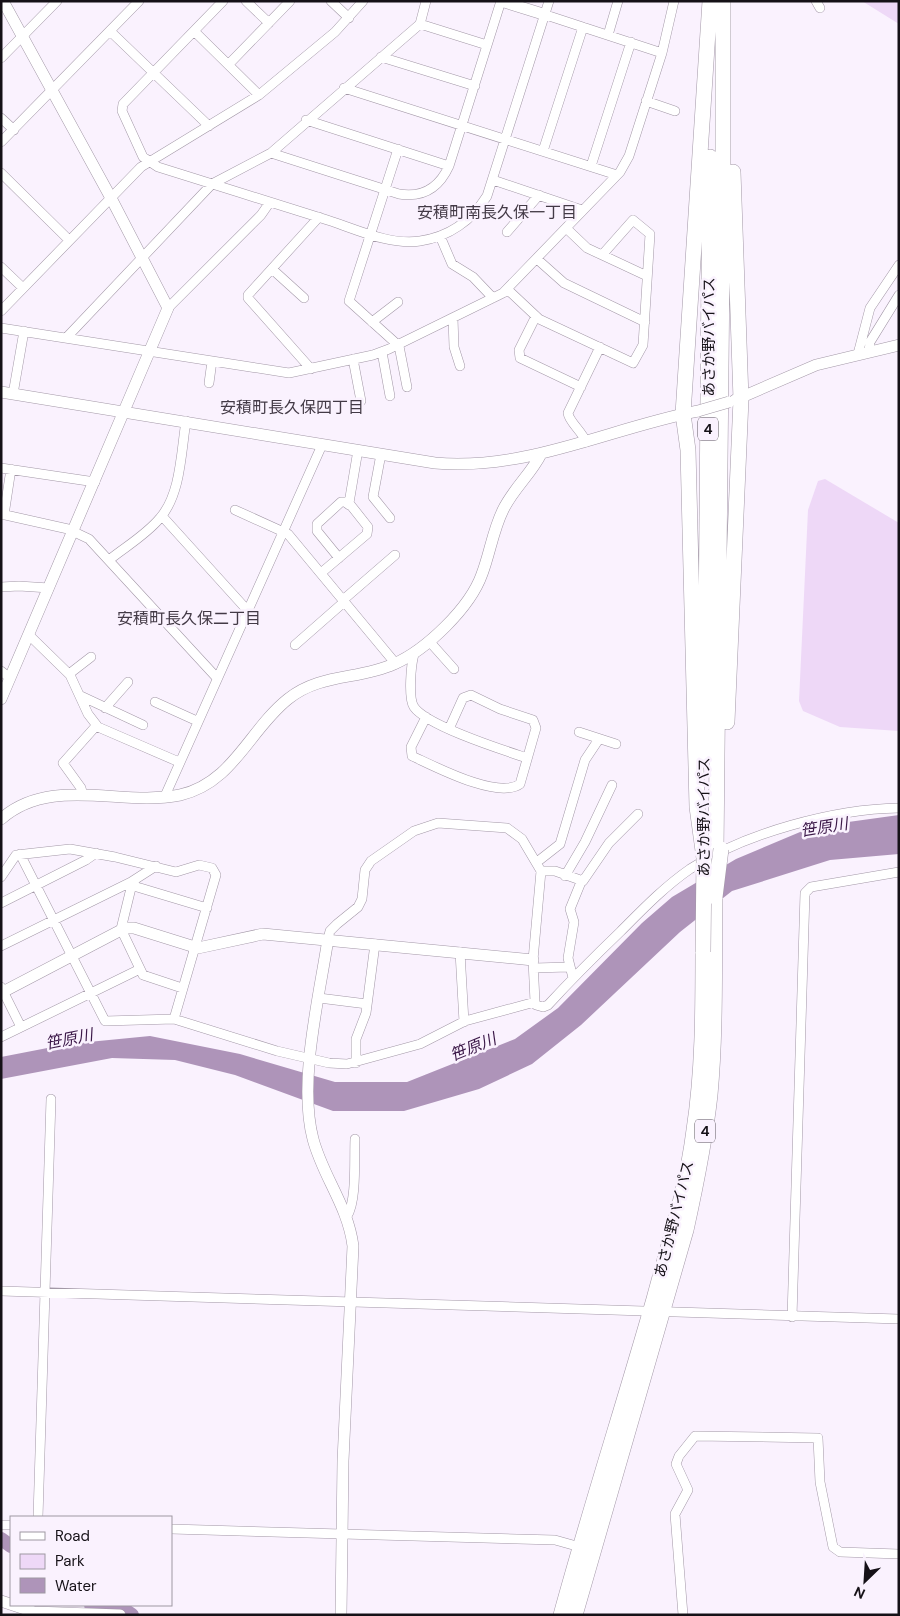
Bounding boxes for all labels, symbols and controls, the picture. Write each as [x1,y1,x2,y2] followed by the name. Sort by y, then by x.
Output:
[417,202,577,223] district label: 安積町南長久保一丁目
[699,277,719,397] street label: あさか野バイパス
[220,397,364,418] district label: 安積町長久保四丁目
[698,418,718,440] road number: 4
[117,608,261,629] district label: 安積町長久保二丁目
[694,757,714,877] street label: あさか野バイパス
[799,813,851,841] water label: 笹原川
[43,1024,97,1054] water label: 笹原川
[447,1028,501,1066] water label: 笹原川
[695,1120,715,1142] road number: 4
[650,1159,698,1279] street label: あさか野バイパス
[10,1516,172,1606] legend
[55,1526,90,1546] text: Road
[55,1551,85,1571] text: Park
[840,1556,890,1606] north arrow
[55,1576,97,1596] text: Water
[851,1582,868,1603] text: N

